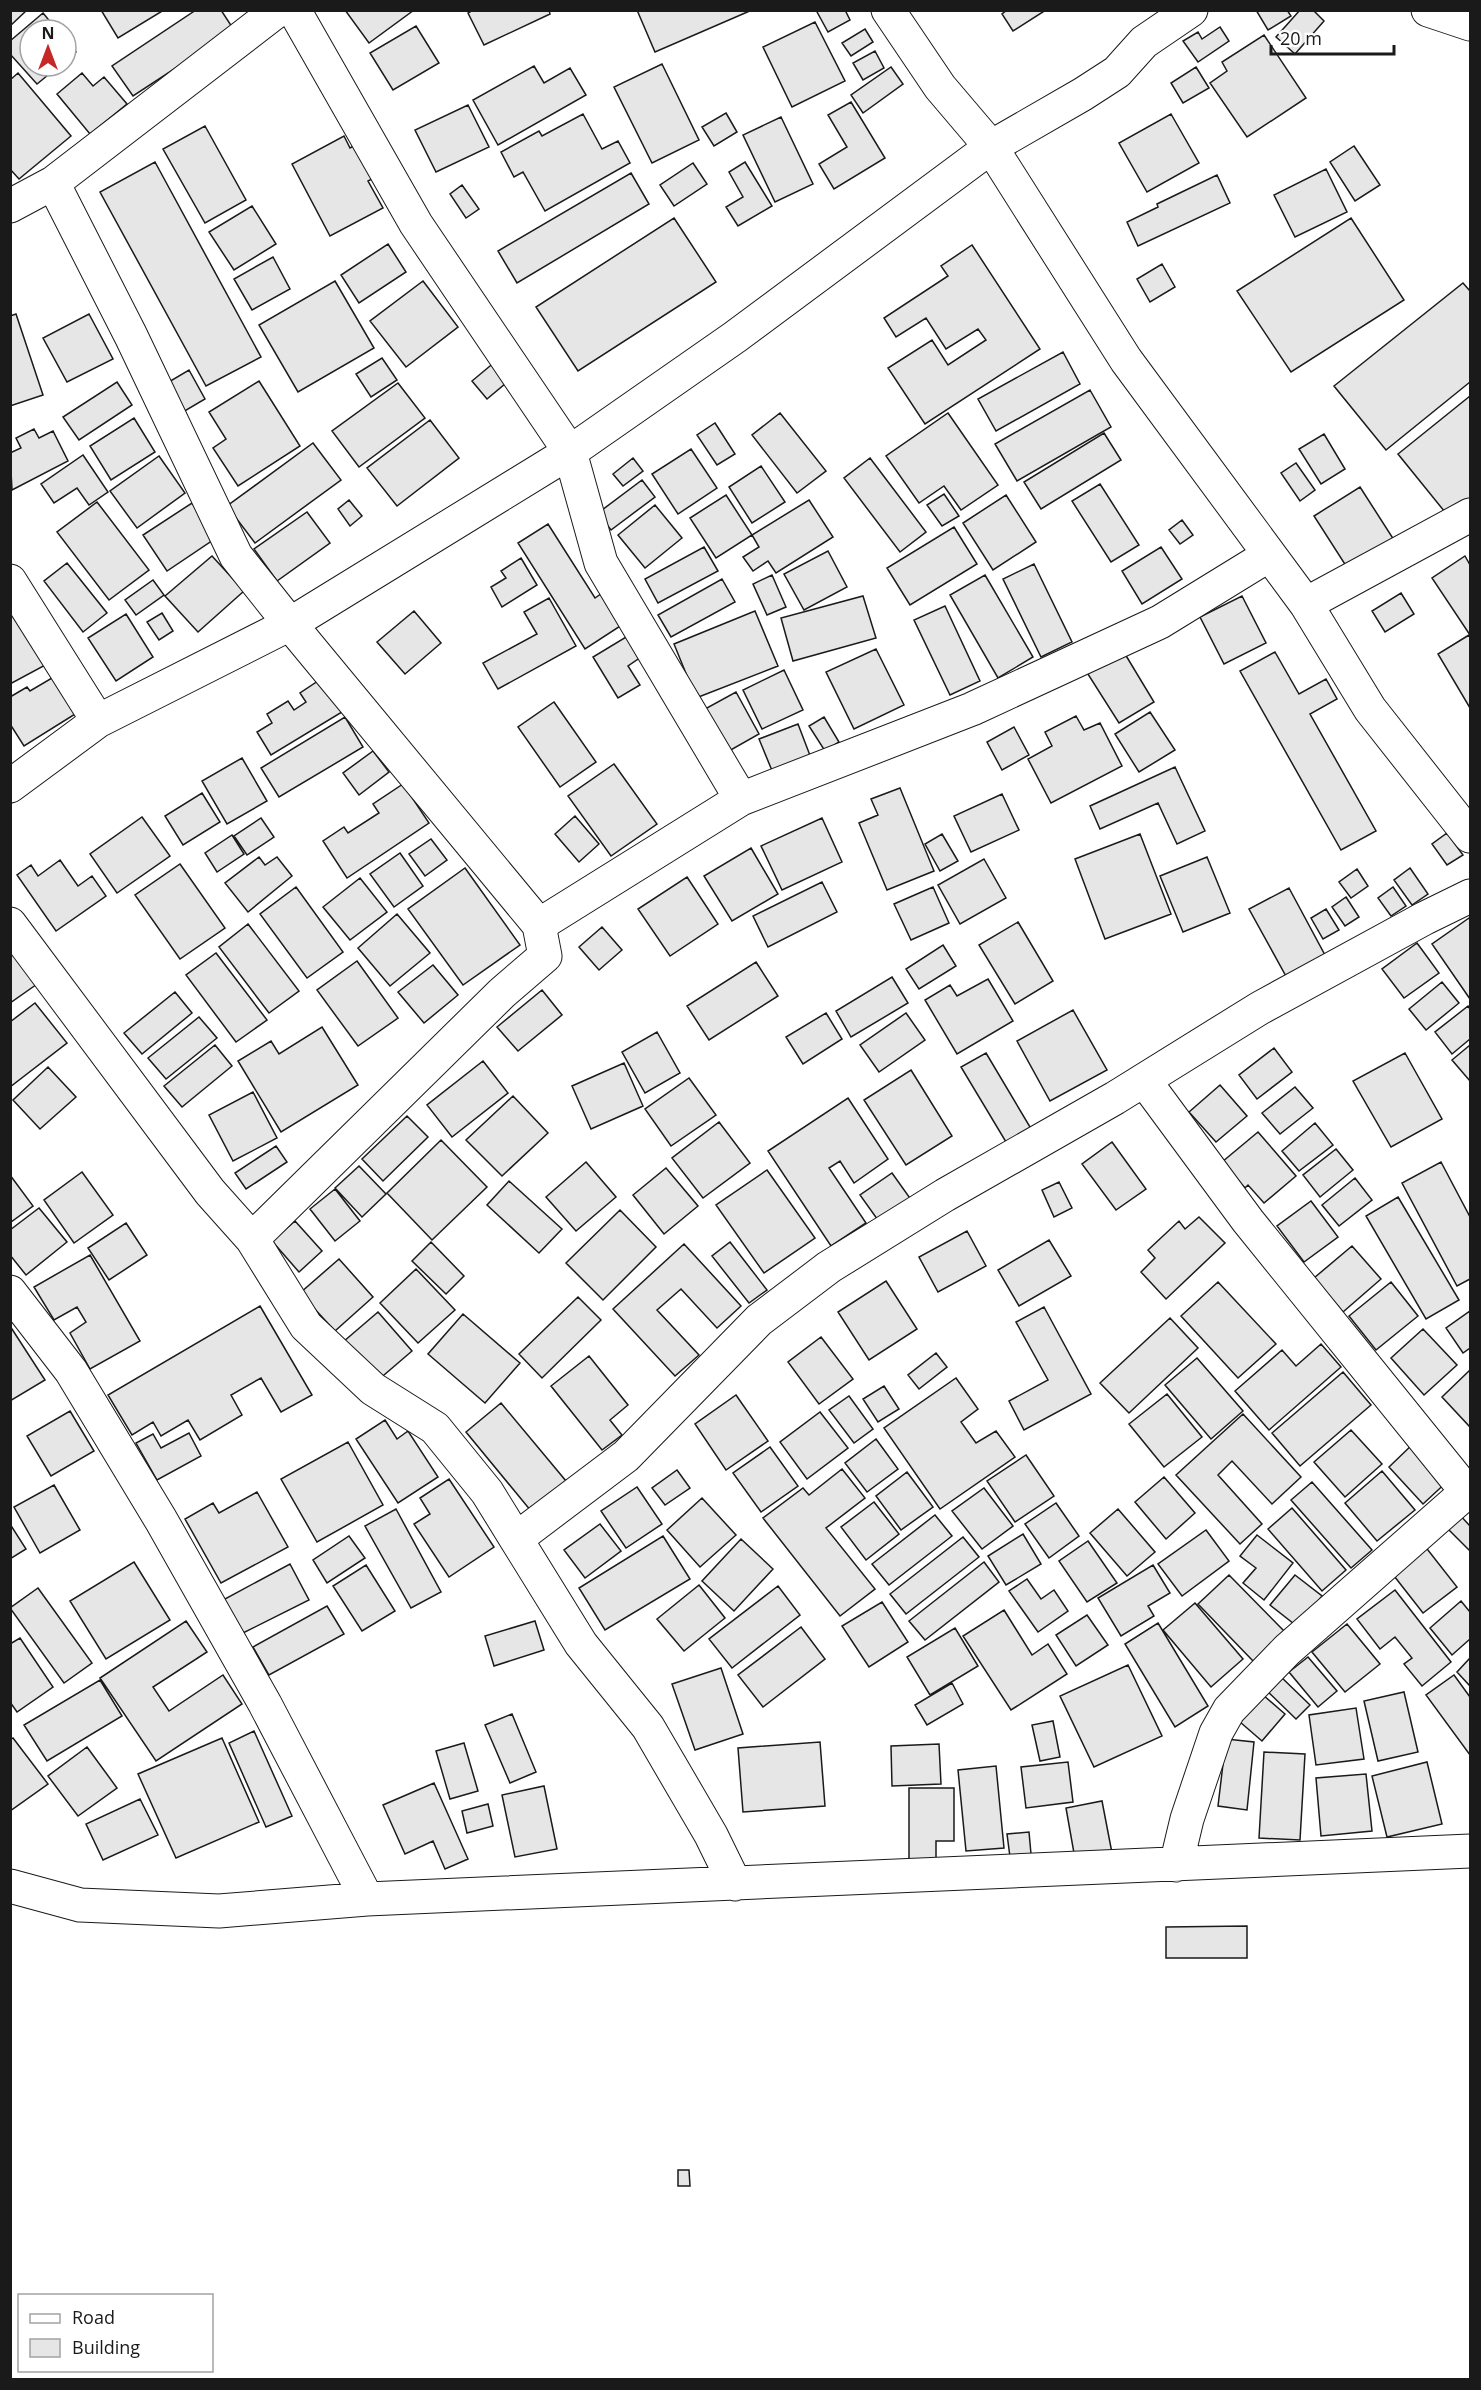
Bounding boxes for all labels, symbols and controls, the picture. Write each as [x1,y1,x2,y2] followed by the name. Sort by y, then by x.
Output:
[18,18,78,78] north arrow
[1271,18,1394,56] scale bar
[41,22,55,44] text: N
[1280,26,1322,50] text: 20 m
[18,2294,213,2372] legend
[72,2305,115,2329] text: Road
[72,2335,140,2359] text: Building

